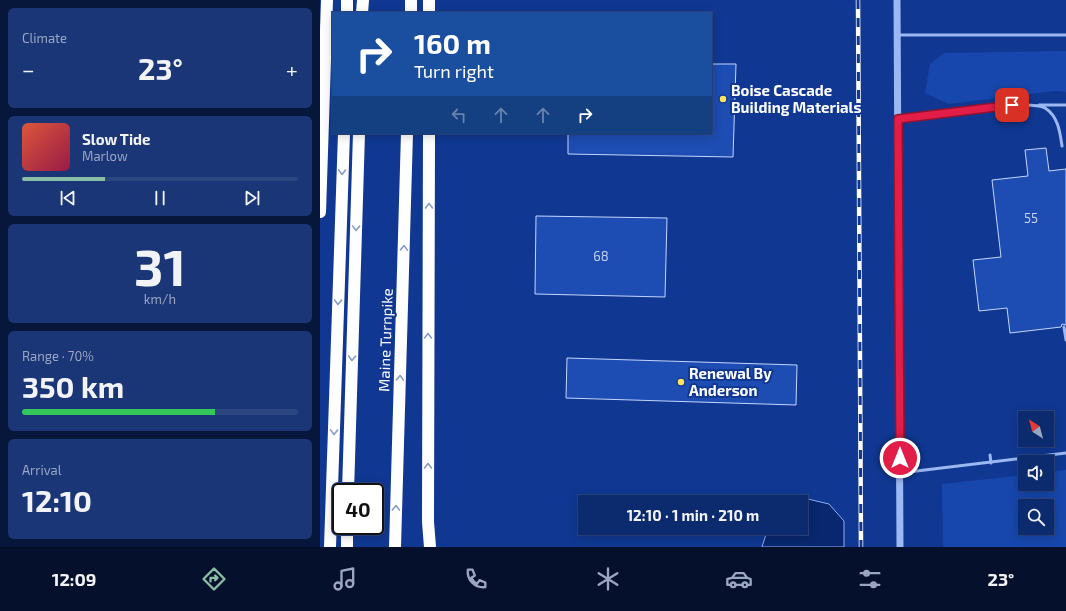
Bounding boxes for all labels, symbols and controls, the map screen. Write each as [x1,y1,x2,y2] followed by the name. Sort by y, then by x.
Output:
[414,26,491,60] text: 160 m
[348,28,400,80] icon: right
[22,30,67,46] text: Climate
[138,50,183,86] text: 23°
[22,56,35,82] text: −
[286,56,298,82] text: +
[414,60,494,82] text: Turn right
[731,81,862,116] place label: Boise Cascade Building Materials
[995,88,1029,122] pin
[718,94,728,104] marker: Boise Cascade Building Materials
[1001,94,1023,116] icon: arrive
[448,104,470,126] icon: left
[490,104,512,126] icon: ahead
[532,104,554,126] icon: ahead
[574,104,596,126] icon: right
[82,130,150,148] text: Slow Tide
[82,148,128,164] text: Marlow
[338,169,347,175] one-way arrow
[57,187,79,209] icon: previous
[149,187,171,209] icon: pause
[241,187,263,209] icon: next
[425,203,433,209] one-way arrow
[1024,210,1038,226] house number: 55
[352,225,360,231] one-way arrow
[134,234,186,296] text: 31
[400,245,408,251] one-way arrow
[593,248,609,264] house number: 68
[374,288,396,392] street label: Maine Turnpike
[144,291,176,307] text: km/h
[334,299,342,305] one-way arrow
[424,333,432,339] one-way arrow
[22,348,94,364] text: Range · 70%
[348,355,356,361] one-way arrow
[689,364,772,399] place label: Renewal By Anderson
[22,368,124,404] text: 350 km
[396,375,404,381] one-way arrow
[676,377,686,387] marker: Renewal By Anderson
[1018,411,1054,447] north arrow
[1018,411,1054,535] map controls
[330,429,338,435] one-way arrow
[879,437,921,479] position arrow
[1018,455,1054,491] button: sound
[22,462,62,478] text: Arrival
[424,463,432,469] one-way arrow
[22,482,92,518] text: 12:10
[332,483,384,535] speed limit sign: 40
[1018,499,1054,535] button: search
[392,505,401,511] one-way arrow
[627,506,759,524] text: 12:10 · 1 min · 210 m
[200,565,228,593] icon: directions
[331,565,359,593] icon: music
[462,565,490,593] icon: phone
[594,565,622,593] icon: climate
[725,565,753,593] icon: car
[856,565,884,593] icon: filters
[52,568,96,590] text: 12:09
[987,568,1014,590] text: 23°

